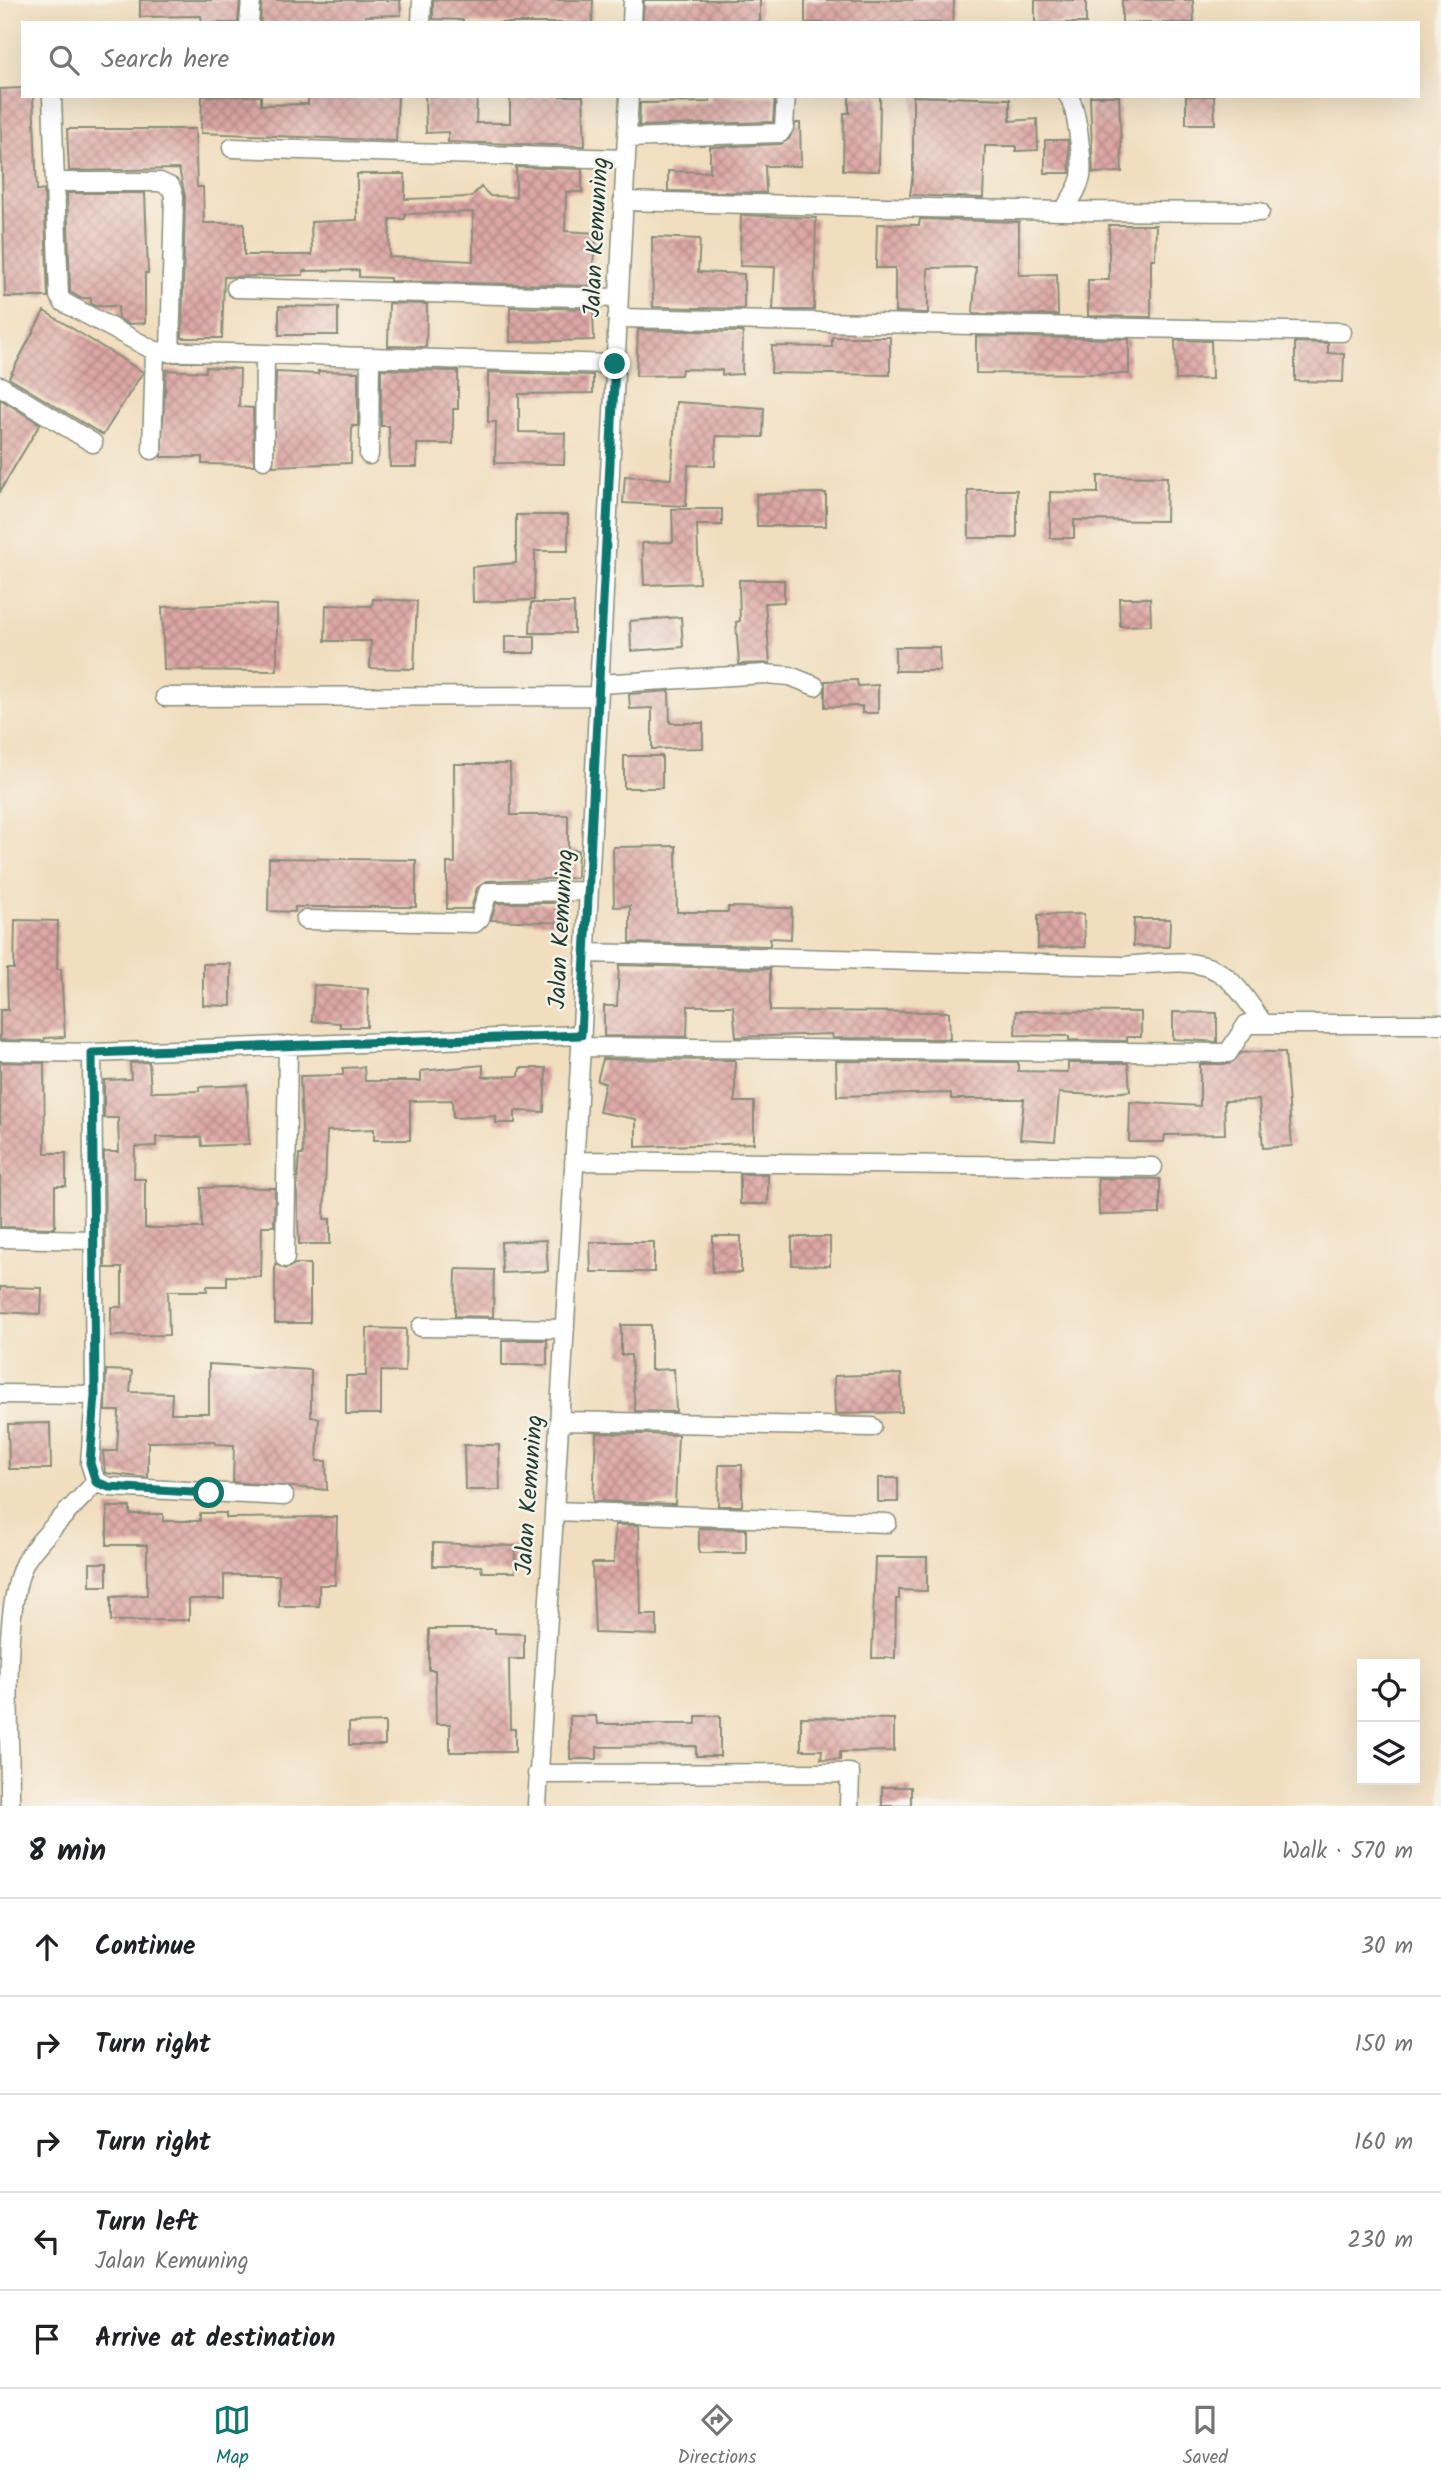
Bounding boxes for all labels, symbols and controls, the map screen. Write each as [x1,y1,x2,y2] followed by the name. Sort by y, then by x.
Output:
[21,21,1420,98] search box
[101,39,229,81] text: Search here
[45,41,83,79] icon: search
[573,156,621,318] street label: Jalan Kemuning
[599,348,630,379] route end
[538,848,586,1010] street label: Jalan Kemuning
[505,1414,555,1576] street label: Jalan Kemuning
[193,1477,224,1508] route start
[1357,1659,1420,1785] map controls
[1357,1659,1420,1722] button: locate
[1357,1722,1420,1785] button: layers
[28,1828,106,1876] text: 8 min
[1282,1834,1413,1870] text: Walk · 570 m
[95,1926,196,1968] text: Continue
[28,1928,66,1966] icon: ahead
[1361,1929,1413,1965] text: 30 m
[95,2024,211,2066] text: Turn right
[28,2026,66,2064] icon: right
[1354,2027,1413,2063] text: 150 m
[95,2122,211,2164] text: Turn right
[28,2124,66,2162] icon: right
[1354,2125,1413,2161] text: 160 m
[95,2202,198,2244] text: Turn left
[28,2222,66,2260] icon: left
[1347,2223,1413,2259] text: 230 m
[95,2244,249,2280] text: Jalan Kemuning
[95,2318,335,2360] text: Arrive at destination
[28,2320,66,2358] icon: arrive
[213,2401,251,2473] tab: Map
[678,2401,756,2473] tab: Directions
[1183,2401,1228,2473] tab: Saved

